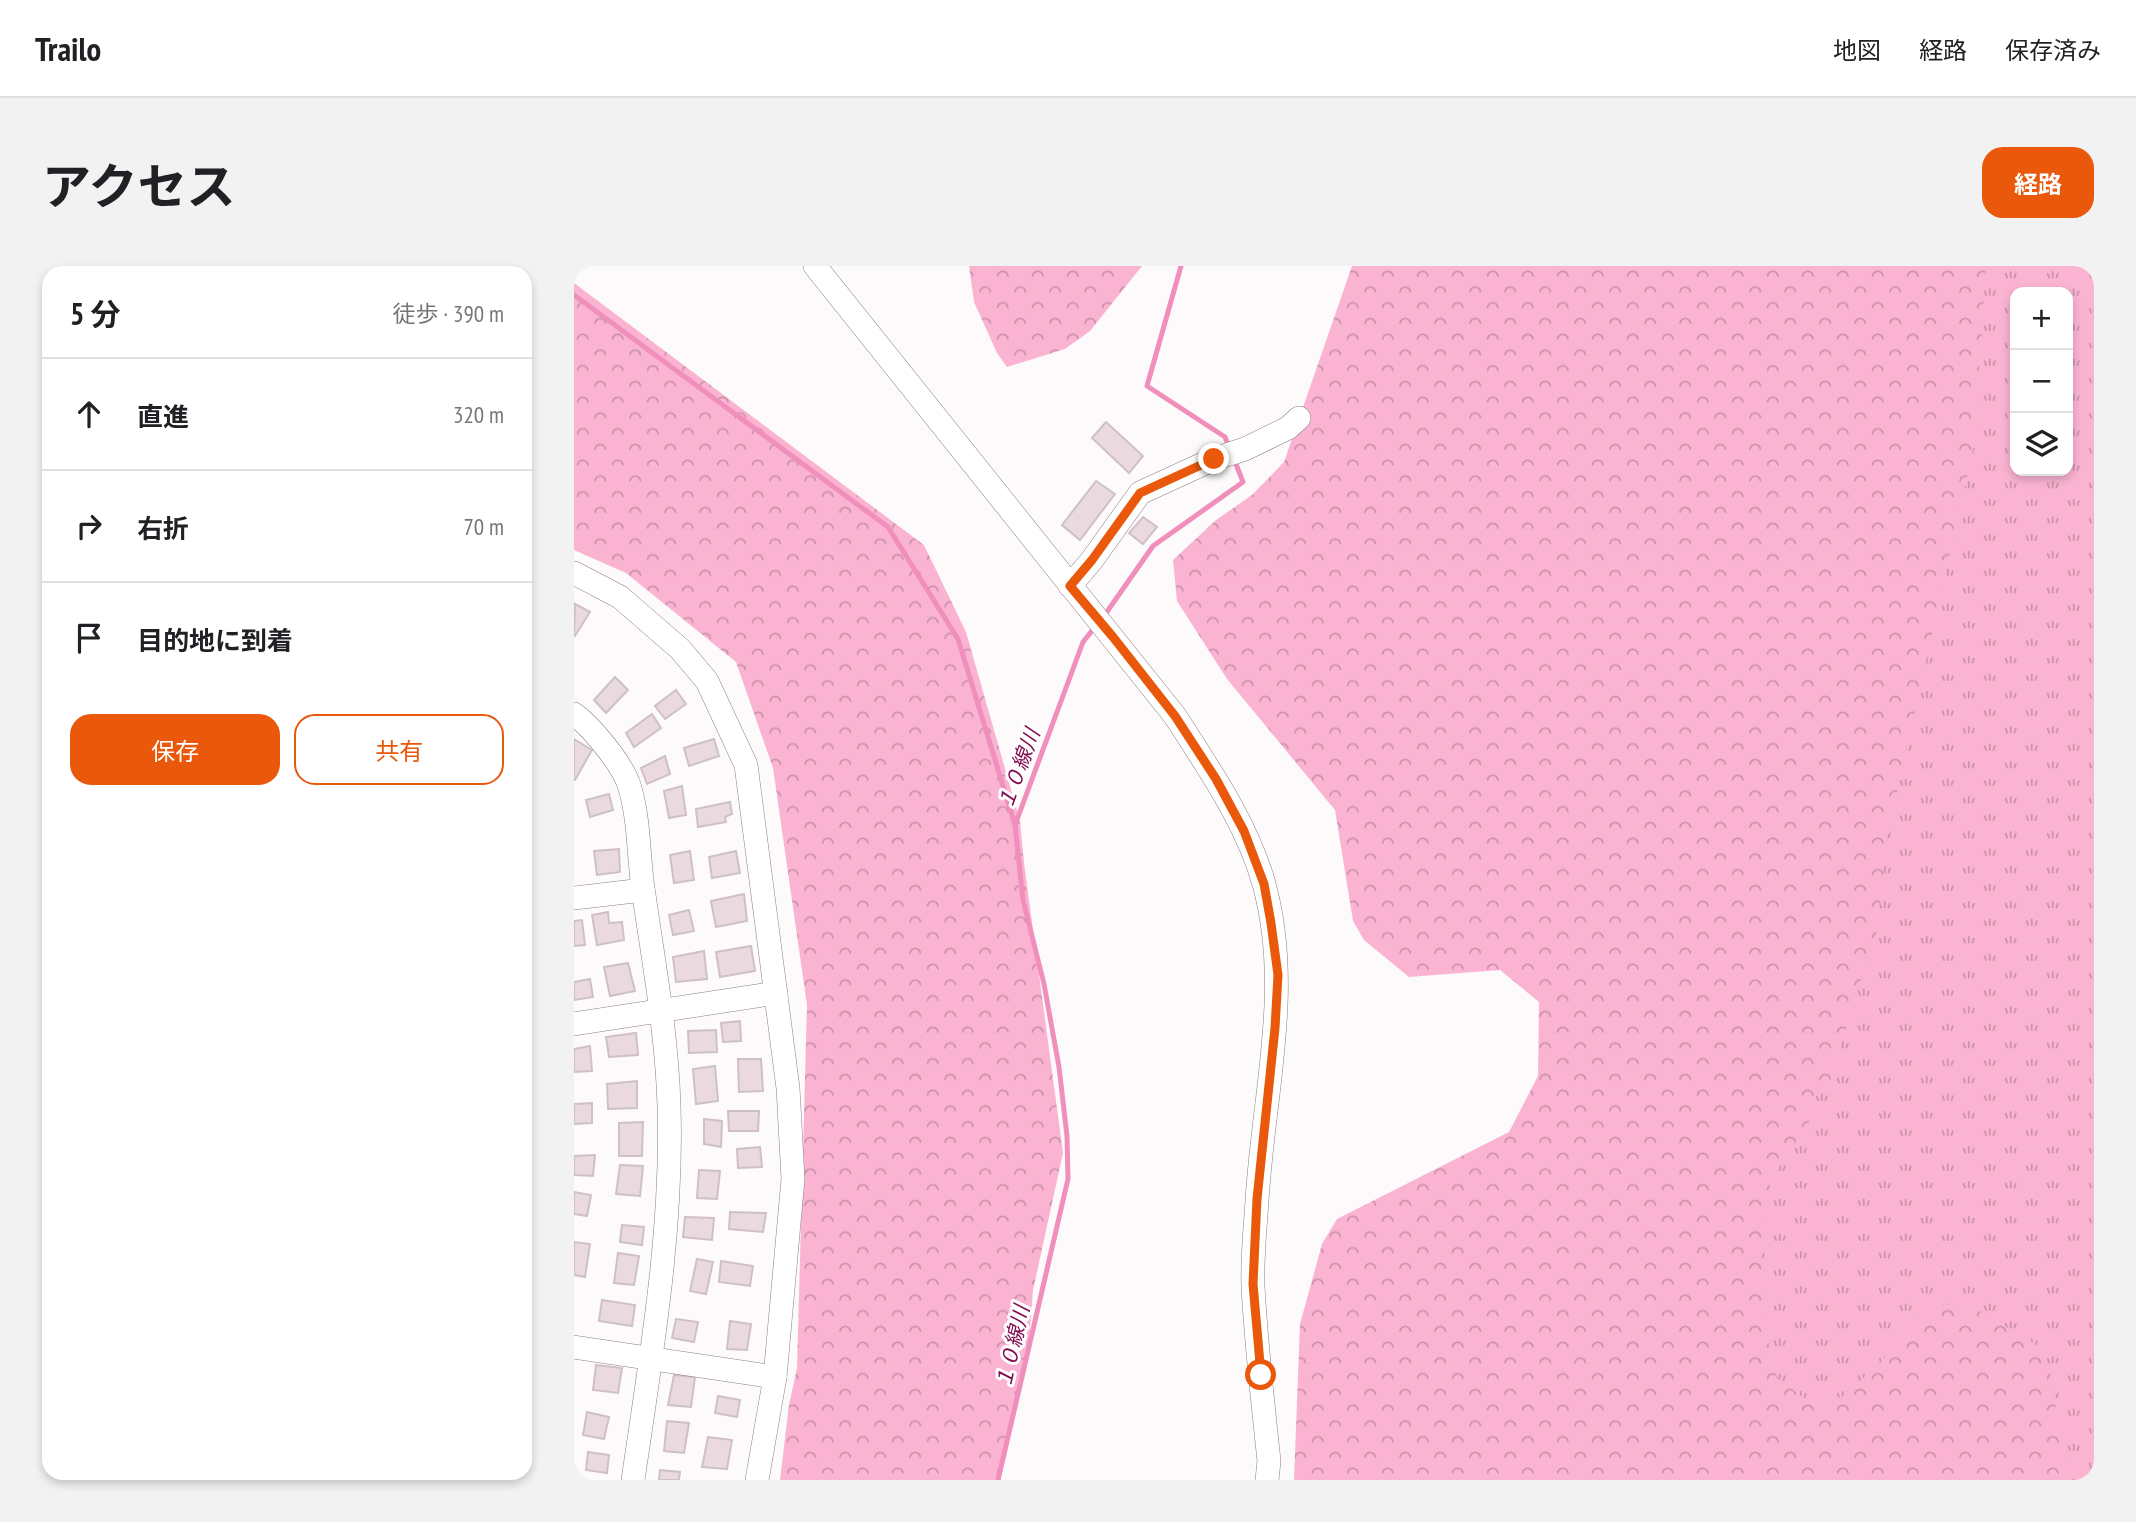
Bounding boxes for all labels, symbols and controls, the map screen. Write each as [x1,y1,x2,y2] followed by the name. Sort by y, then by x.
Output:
[35,27,101,70] text: Trailo
[1833,35,1881,66] text: 地図
[1919,35,1967,66] text: 経路
[2005,35,2101,66] text: 保存済み
[1982,147,2094,218] button: 経路
[42,154,236,218] text: アクセス
[2010,287,2073,476] map controls
[2010,287,2073,350] button: +
[70,294,121,333] text: 5 分
[392,299,504,328] text: 徒歩 · 390 m
[2010,350,2073,413] button: −
[70,395,108,433] icon: ahead
[137,400,189,433] text: 直進
[453,400,504,429] text: 320 m
[2010,413,2073,476] button: layers
[1198,443,1229,474] route end
[70,507,108,545] icon: right
[137,512,189,545] text: 右折
[463,512,504,541] text: 70 m
[70,619,108,657] icon: arrive
[137,624,293,657] text: 目的地に到着
[70,714,280,785] button: 保存
[294,714,504,785] button: 共有
[991,723,1046,813] water label: １０線川
[990,1301,1036,1391] water label: １０線川
[1245,1359,1276,1390] route start

